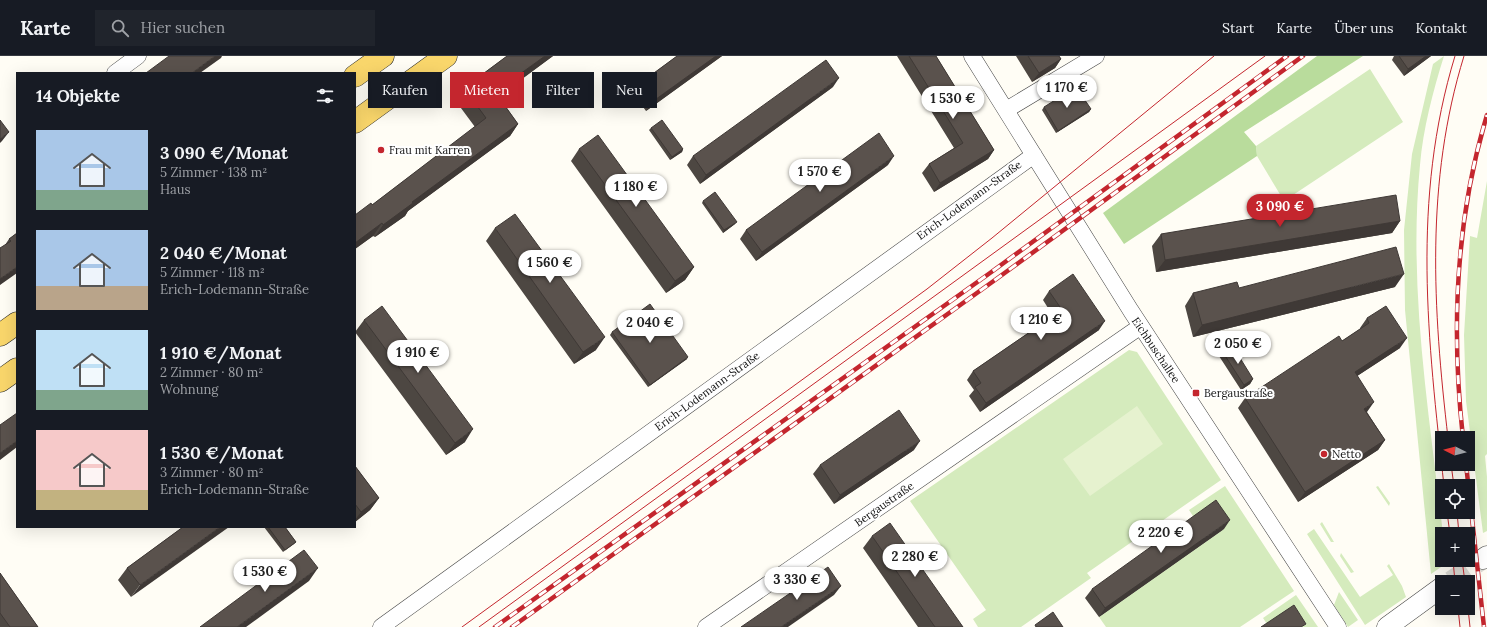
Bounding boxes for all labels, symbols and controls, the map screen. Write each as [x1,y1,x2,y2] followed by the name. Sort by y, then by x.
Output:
[95,10,375,46] search box
[20,16,71,40] text: Karte
[109,17,131,39] icon: search
[141,18,225,37] text: Hier suchen
[1222,19,1254,37] text: Start
[1276,19,1312,37] text: Karte
[1334,19,1394,37] text: Über uns
[1416,19,1467,37] text: Kontakt
[368,72,442,108] chip: Kaufen
[450,72,524,108] chip: Mieten
[532,72,594,108] chip: Filter
[602,72,657,108] chip: Neu
[1030,75,1104,109] pin: 1 170 €
[1046,79,1088,96] text: 1 170 €
[36,85,120,107] text: 14 Objekte
[314,85,336,107] icon: filters
[916,86,990,120] pin: 1 530 €
[930,90,976,107] text: 1 530 €
[160,142,288,164] text: 3 090 €/Monat
[389,143,471,157] place label: Frau mit Karren
[376,145,386,155] marker: Frau mit Karren
[68,146,116,194] icon: home
[914,157,1024,243] street label: Erich-Lodemann-Straße
[783,159,857,193] pin: 1 570 €
[798,163,842,180] text: 1 570 €
[160,164,267,181] text: 5 Zimmer · 138 m²
[599,174,673,208] pin: 1 180 €
[614,178,658,195] text: 1 180 €
[160,181,190,198] text: Haus
[1243,194,1317,228] pin: 3 090 €
[1256,198,1304,215] text: 3 090 €
[160,242,287,264] text: 2 040 €/Monat
[68,246,116,294] icon: home
[513,250,587,284] pin: 1 560 €
[527,254,573,271] text: 1 560 €
[160,264,265,281] text: 5 Zimmer · 118 m²
[160,281,309,298] text: Erich-Lodemann-Straße
[1004,307,1078,341] pin: 1 210 €
[613,310,687,344] pin: 2 040 €
[1019,311,1063,328] text: 1 210 €
[626,314,674,331] text: 2 040 €
[1129,314,1183,386] street label: Eichbuschallee
[1201,331,1275,365] pin: 2 050 €
[1214,335,1262,352] text: 2 050 €
[381,340,455,374] pin: 1 910 €
[160,342,281,364] text: 1 910 €/Monat
[396,344,440,361] text: 1 910 €
[68,346,116,394] icon: home
[652,348,762,434] street label: Erich-Lodemann-Straße
[160,364,263,381] text: 2 Zimmer · 80 m²
[160,381,219,398] text: Wohnung
[1204,386,1273,400] place label: Bergaustraße
[1191,388,1201,398] marker: Bergaustraße
[1435,431,1475,471] north arrow
[1435,431,1475,615] map controls
[160,442,283,464] text: 1 530 €/Monat
[68,446,116,494] icon: home
[1332,447,1361,461] place label: Netto
[1319,449,1329,459] marker: Netto
[160,464,264,481] text: 3 Zimmer · 80 m²
[852,478,916,530] street label: Bergaustraße
[1435,479,1475,519] button: locate
[160,481,309,498] text: Erich-Lodemann-Straße
[1124,520,1198,554] pin: 2 220 €
[1138,524,1184,541] text: 2 220 €
[1435,527,1475,567] button: +
[878,544,952,578] pin: 2 280 €
[892,548,938,565] text: 2 280 €
[228,559,302,593] pin: 1 530 €
[242,563,288,580] text: 1 530 €
[760,567,834,601] pin: 3 330 €
[773,571,821,588] text: 3 330 €
[1435,575,1475,615] button: −

